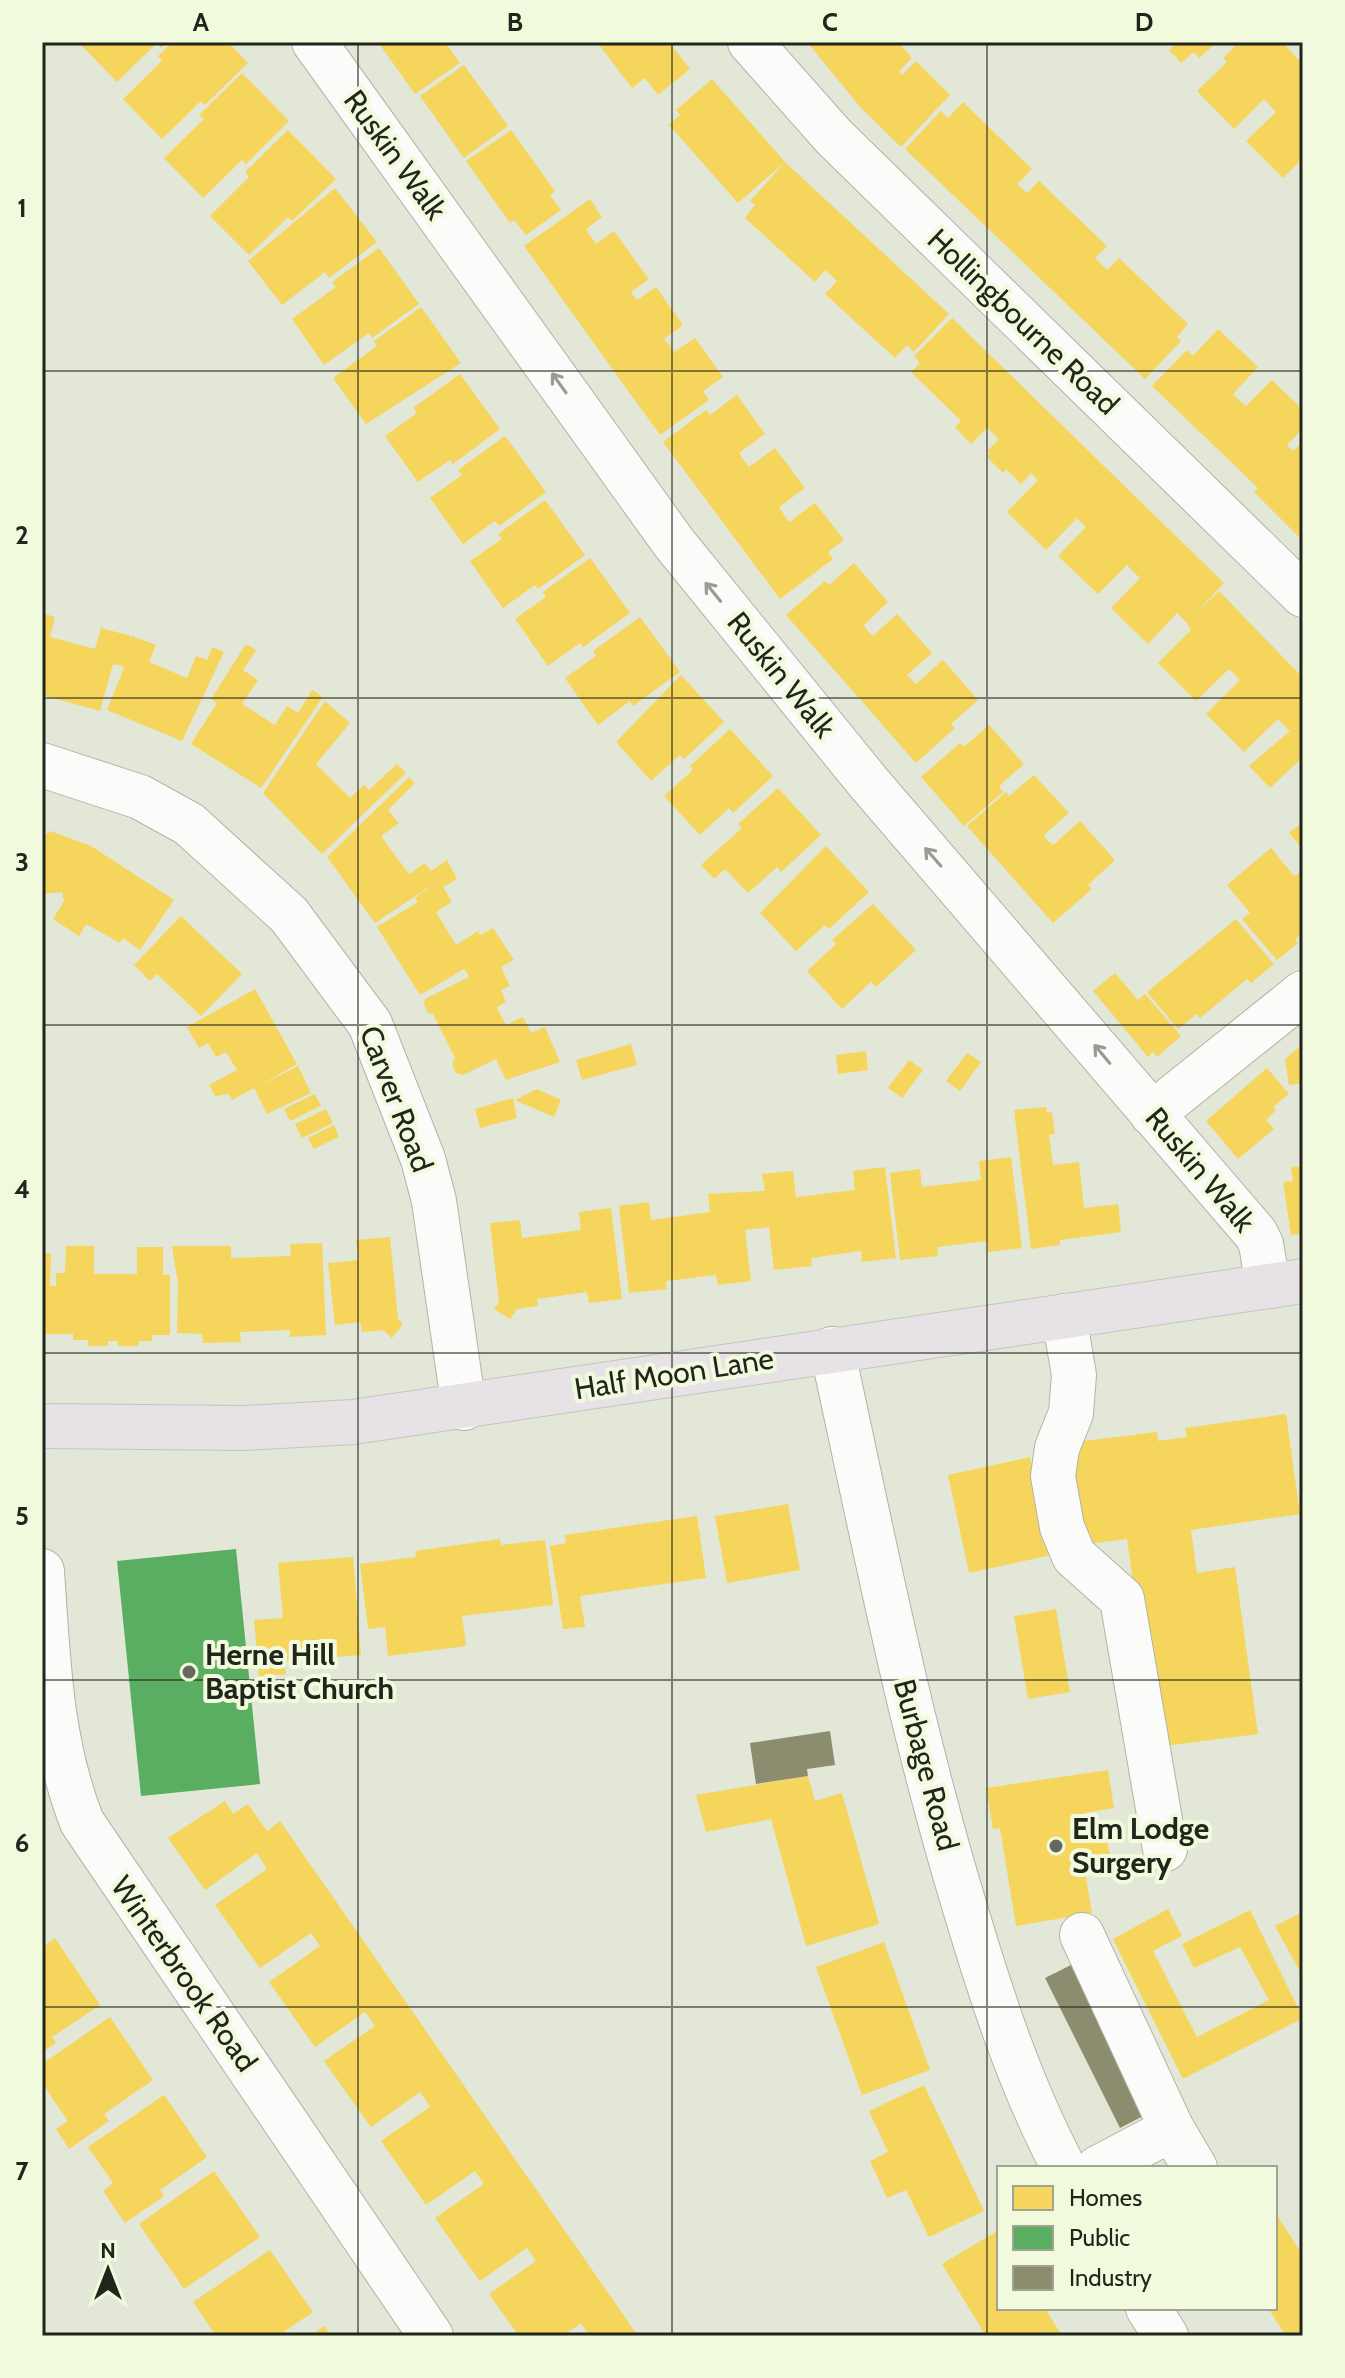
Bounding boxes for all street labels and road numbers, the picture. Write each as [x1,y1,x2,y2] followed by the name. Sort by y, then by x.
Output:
[336,83,455,227] street label: Ruskin Walk
[920,221,1127,422] street label: Hollingbourne Road
[719,604,844,746] street label: Ruskin Walk
[352,1021,441,1177] street label: Carver Road
[1138,1100,1264,1240] street label: Ruskin Walk
[572,1340,776,1408] street label: Half Moon Lane
[886,1675,967,1855] street label: Burbage Road
[103,1869,266,2079] street label: Winterbrook Road

